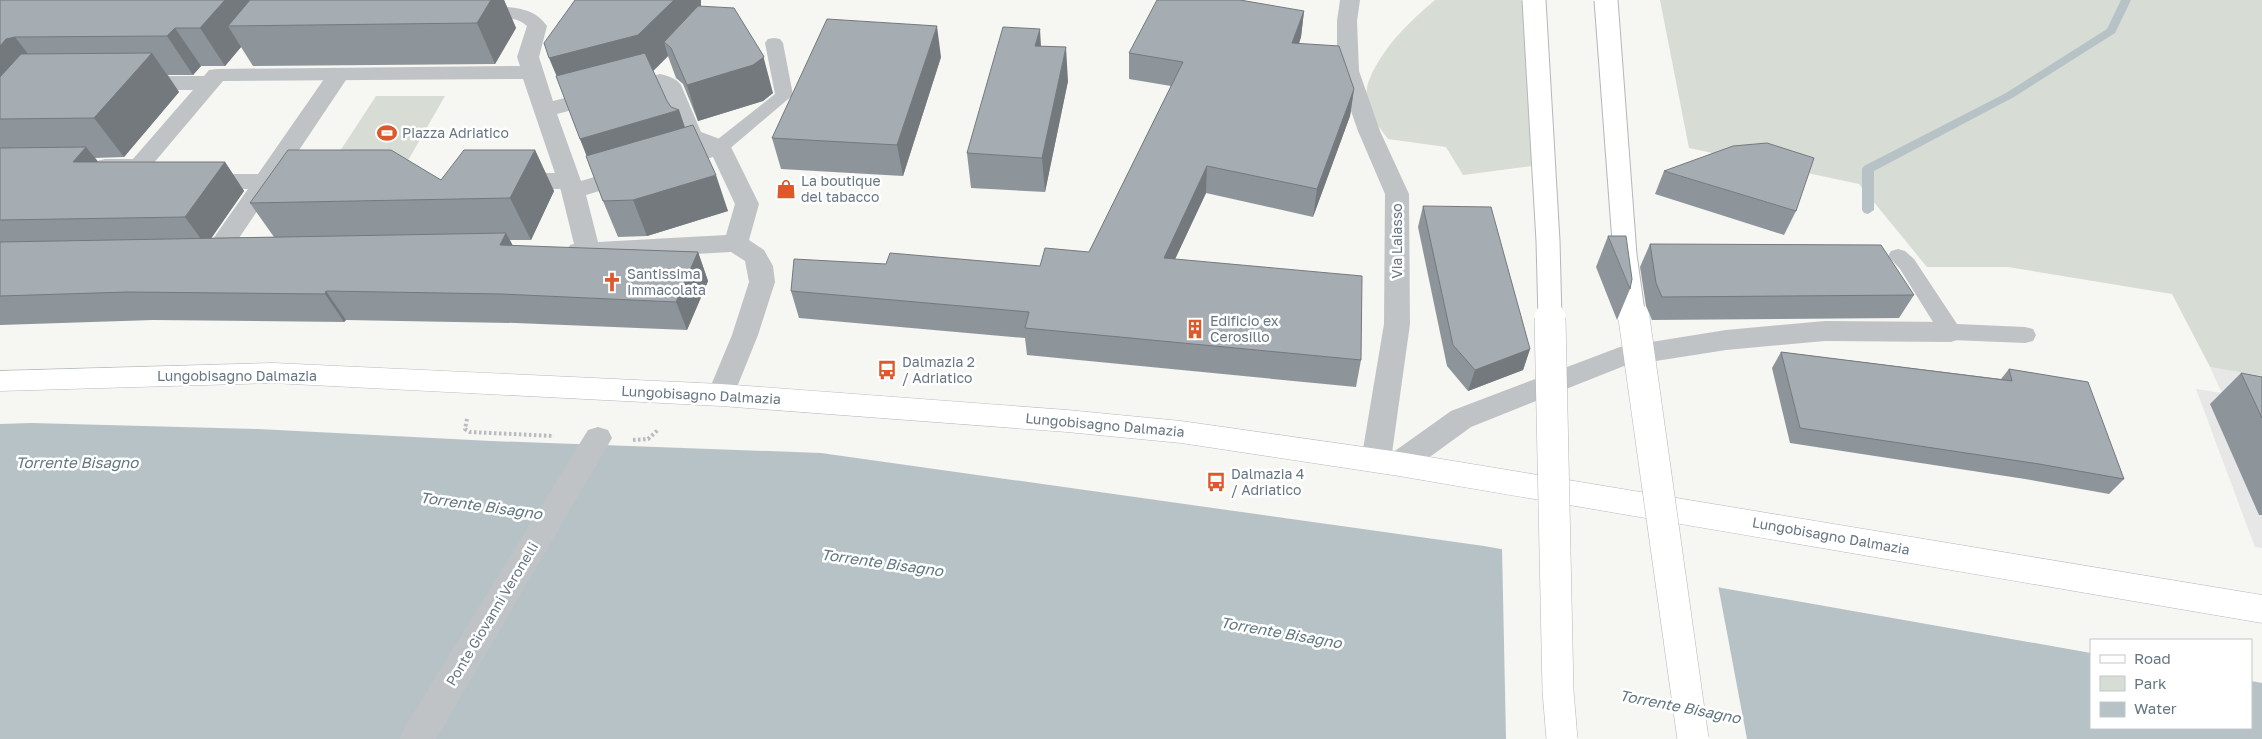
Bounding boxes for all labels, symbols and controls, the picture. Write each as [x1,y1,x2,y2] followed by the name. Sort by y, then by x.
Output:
[376,122,398,144] sports icon: Piazza Adriatico
[402,124,509,141] place label: Piazza Adriatico
[801,172,881,205] place label: La boutique del tabacco
[775,178,797,200] shop icon: La boutique del tabacco
[1388,203,1405,279] street label: Via Laiasso
[627,265,706,298] place label: Santissima Immacolata
[601,271,623,293] church icon: Santissima Immacolata
[1210,312,1279,345] place label: Edificio ex Cerosillo
[1184,318,1206,340] building icon: Edificio ex Cerosillo
[902,353,975,386] place label: Dalmazia 2 / Adriatico
[876,359,898,381] bus stop icon: Dalmazia 2 / Adriatico
[157,367,317,384] street label: Lungobisagno Dalmazia
[621,382,781,407] street label: Lungobisagno Dalmazia
[1025,409,1185,440] street label: Lungobisagno Dalmazia
[16,453,139,472] water label: Torrente Bisagno
[1231,465,1304,498] place label: Dalmazia 4 / Adriatico
[1205,471,1227,493] bus stop icon: Dalmazia 4 / Adriatico
[419,488,544,524] water label: Torrente Bisagno
[1751,513,1911,558] street label: Lungobisagno Dalmazia
[442,539,541,689] street label: Ponte Giovanni Veronelli
[820,545,945,581] water label: Torrente Bisagno
[1219,613,1344,653] water label: Torrente Bisagno
[2090,639,2252,729] legend
[2134,649,2171,667] text: Road
[2134,674,2167,692] text: Park
[1618,685,1743,728] water label: Torrente Bisagno
[2134,699,2177,717] text: Water

